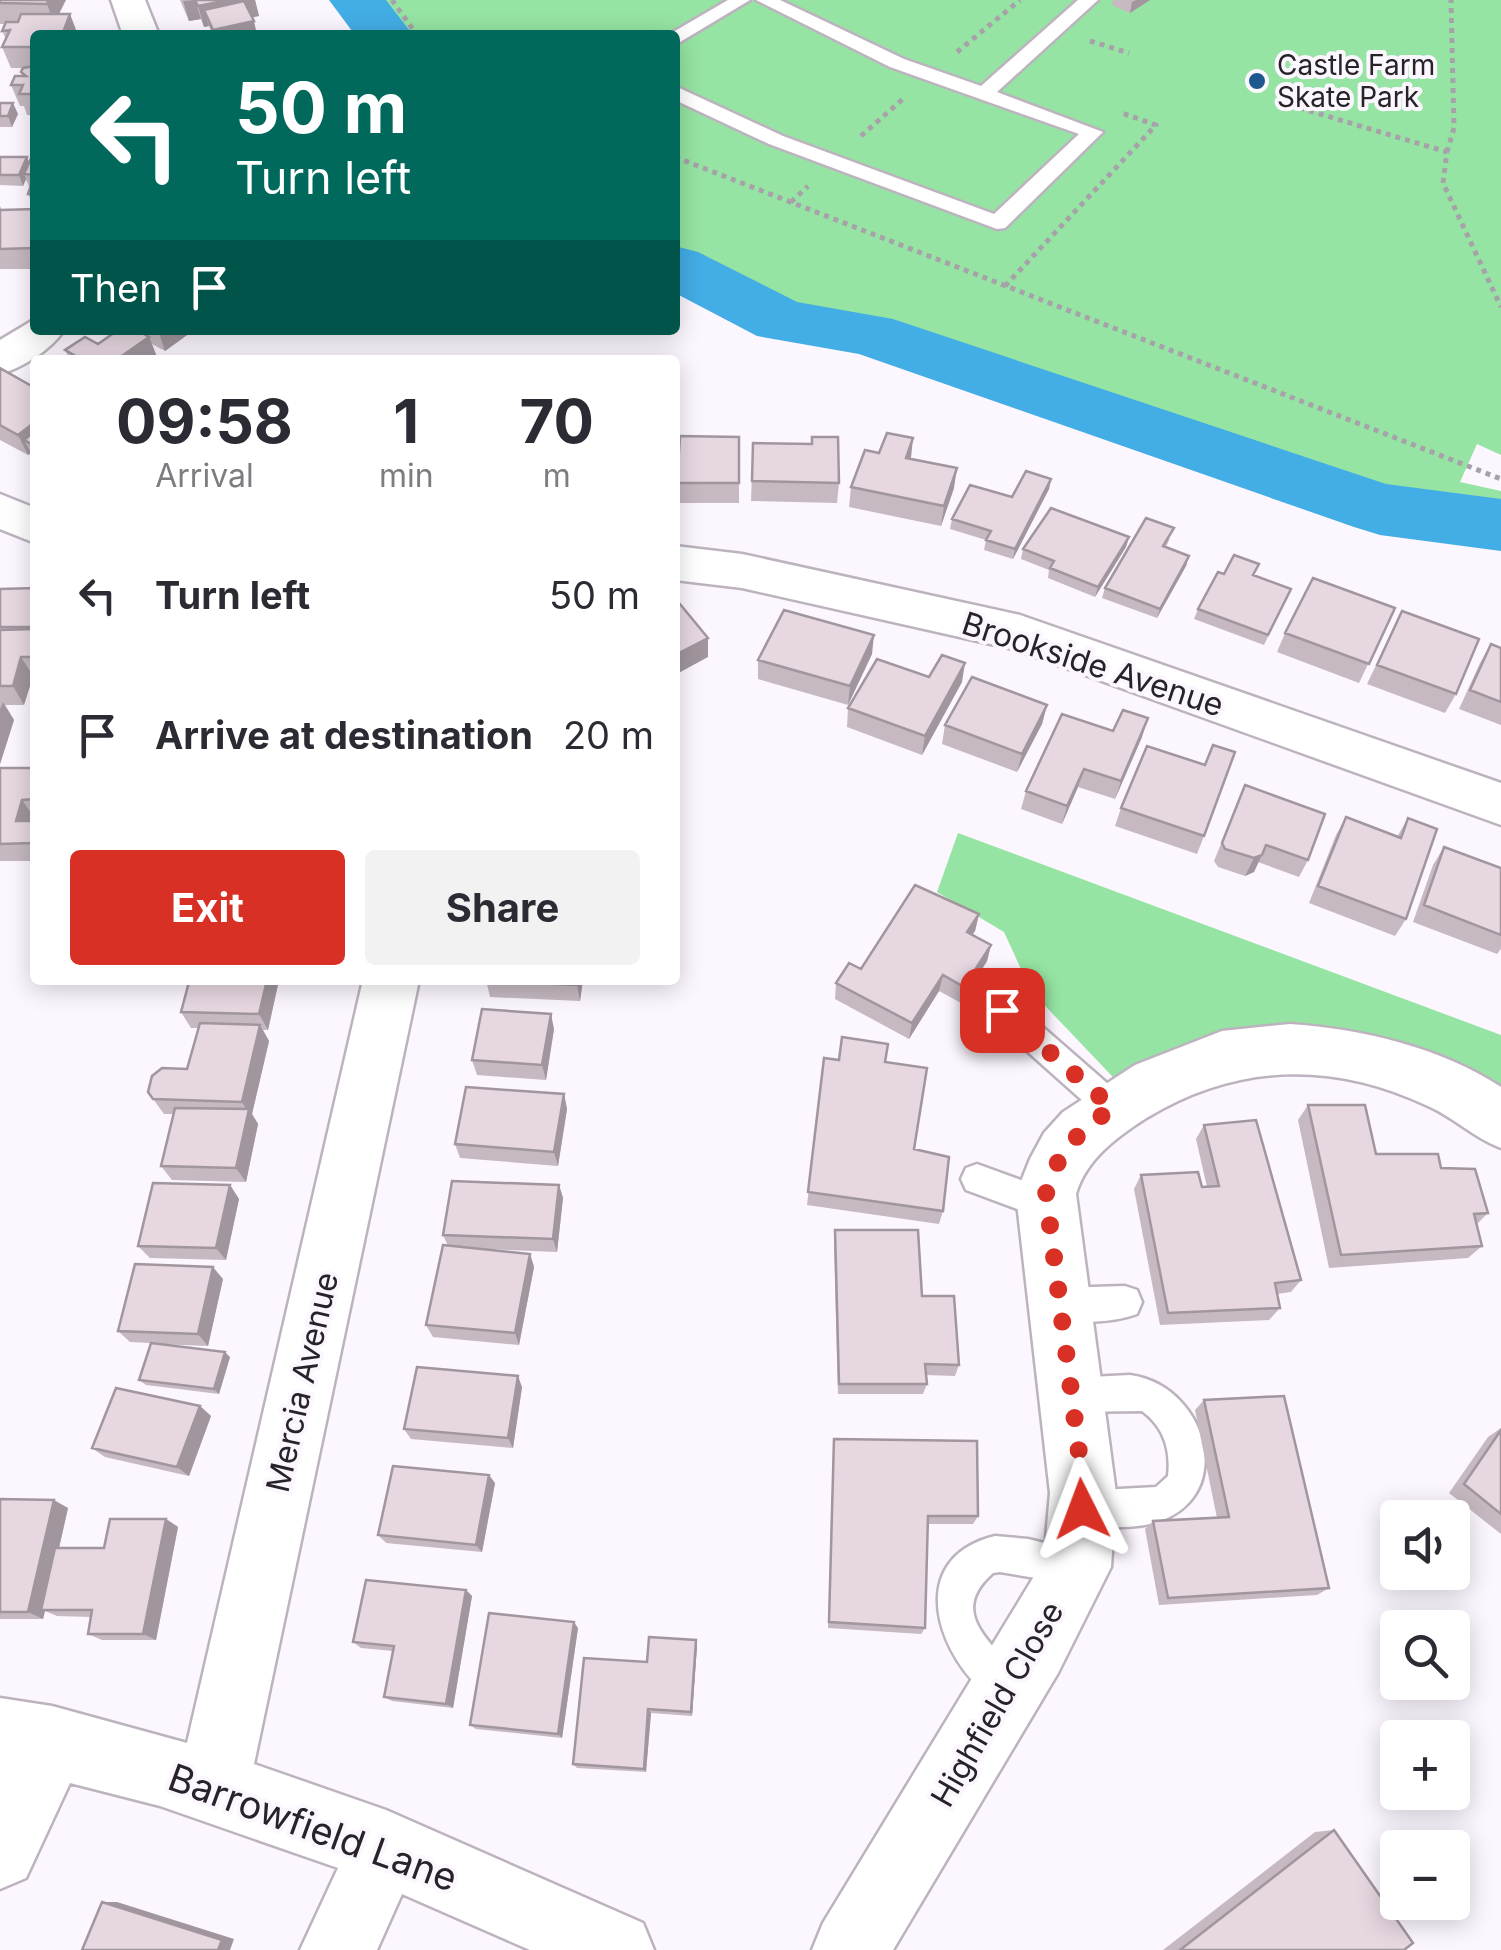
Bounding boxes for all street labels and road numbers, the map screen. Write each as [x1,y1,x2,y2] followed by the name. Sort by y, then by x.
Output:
[957,603,1229,725] street label: Brookside Avenue
[258,1268,346,1496] street label: Mercia Avenue
[922,1594,1072,1814] street label: Highfield Close
[162,1753,464,1901] street label: Barrowfield Lane

